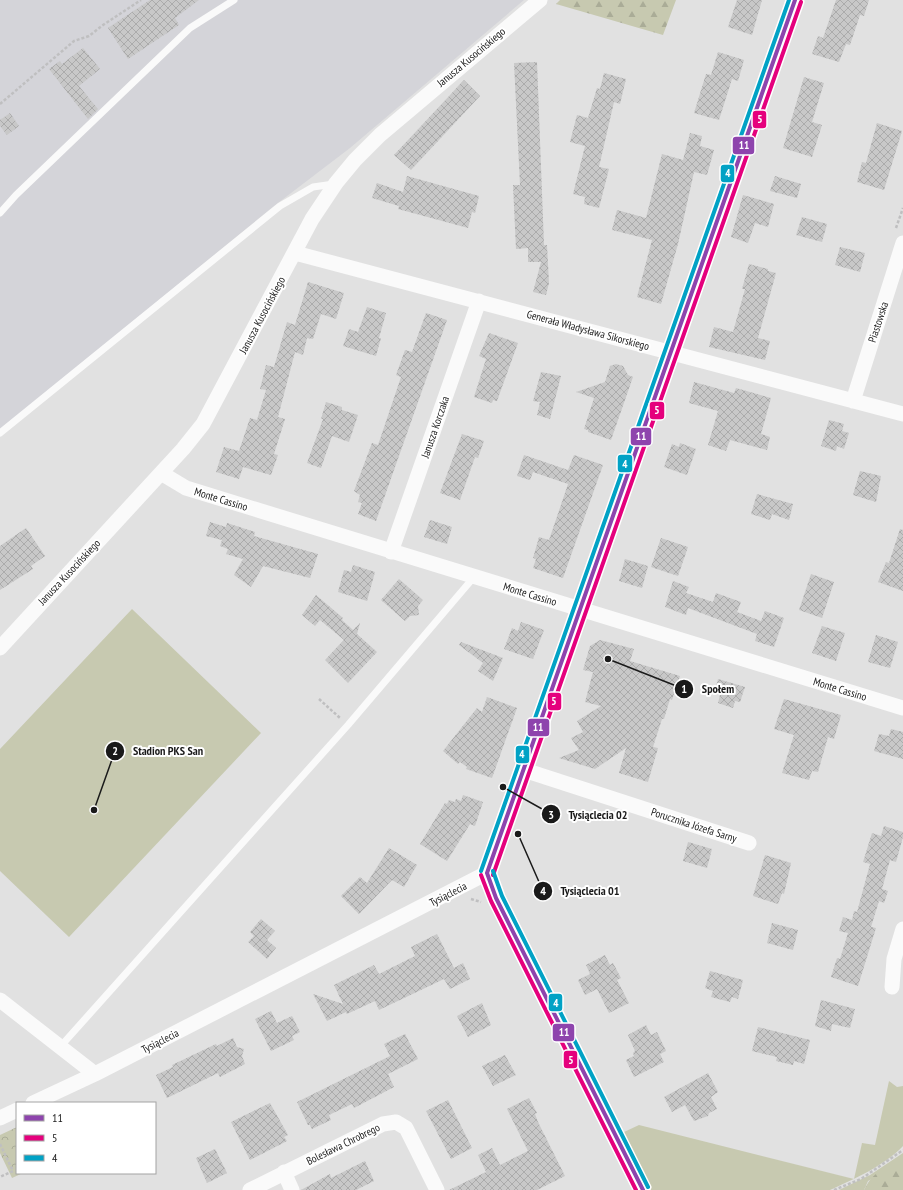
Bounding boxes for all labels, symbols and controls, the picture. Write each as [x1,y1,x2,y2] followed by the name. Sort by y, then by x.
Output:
[433,24,508,90] street label: Janusza Kusocińskiego
[752,110,767,129] line badge: 5
[757,112,763,126] text: 5
[732,136,755,155] line badge: 11
[739,138,749,152] text: 11
[720,164,735,183] line badge: 4
[725,166,731,180] text: 4
[235,274,288,357] street label: Janusza Kusocińskiego
[865,300,891,344] street label: Piastowska
[525,307,651,353] street label: Generała Władysława Sikorskiego
[418,394,452,461] street label: Janusza Korczaka
[649,401,665,420] line badge: 5
[654,403,660,417] text: 5
[630,427,652,446] line badge: 11
[636,429,646,443] text: 11
[617,454,633,473] line badge: 4
[622,457,628,471] text: 4
[193,484,250,514] street label: Monte Cassino
[34,536,103,609] street label: Janusza Kusocińskiego
[502,579,559,609] street label: Monte Cassino
[812,674,869,704] street label: Monte Cassino
[674,677,742,701] callout: Społem
[681,681,687,696] text: 1
[702,681,734,696] text: Społem
[547,692,562,711] line badge: 5
[551,694,557,708] text: 5
[527,718,550,737] line badge: 11
[533,720,543,734] text: 11
[105,739,211,763] callout: Stadion PKS San
[112,743,118,758] text: 2
[133,743,203,758] text: Stadion PKS San
[515,745,530,764] line badge: 4
[519,747,525,761] text: 4
[541,802,636,826] callout: Tysiąclecia 02
[649,805,740,846] street label: Porucznika Józefa Sarny
[548,807,554,822] text: 3
[568,807,628,822] text: Tysiąclecia 02
[427,879,469,909] street label: Tysiąclecia
[533,879,628,903] callout: Tysiąclecia 01
[540,883,546,898] text: 4
[560,883,620,898] text: Tysiąclecia 01
[548,993,563,1012] line badge: 4
[553,996,559,1010] text: 4
[552,1023,575,1042] line badge: 11
[559,1025,569,1039] text: 11
[139,1026,181,1056] street label: Tysiąclecia
[563,1050,578,1069] line badge: 5
[568,1053,574,1067] text: 5
[16,1102,156,1174] legend
[52,1110,63,1125] text: 11
[304,1120,382,1168] street label: Bolesława Chrobrego
[52,1130,57,1145] text: 5
[52,1150,58,1165] text: 4

